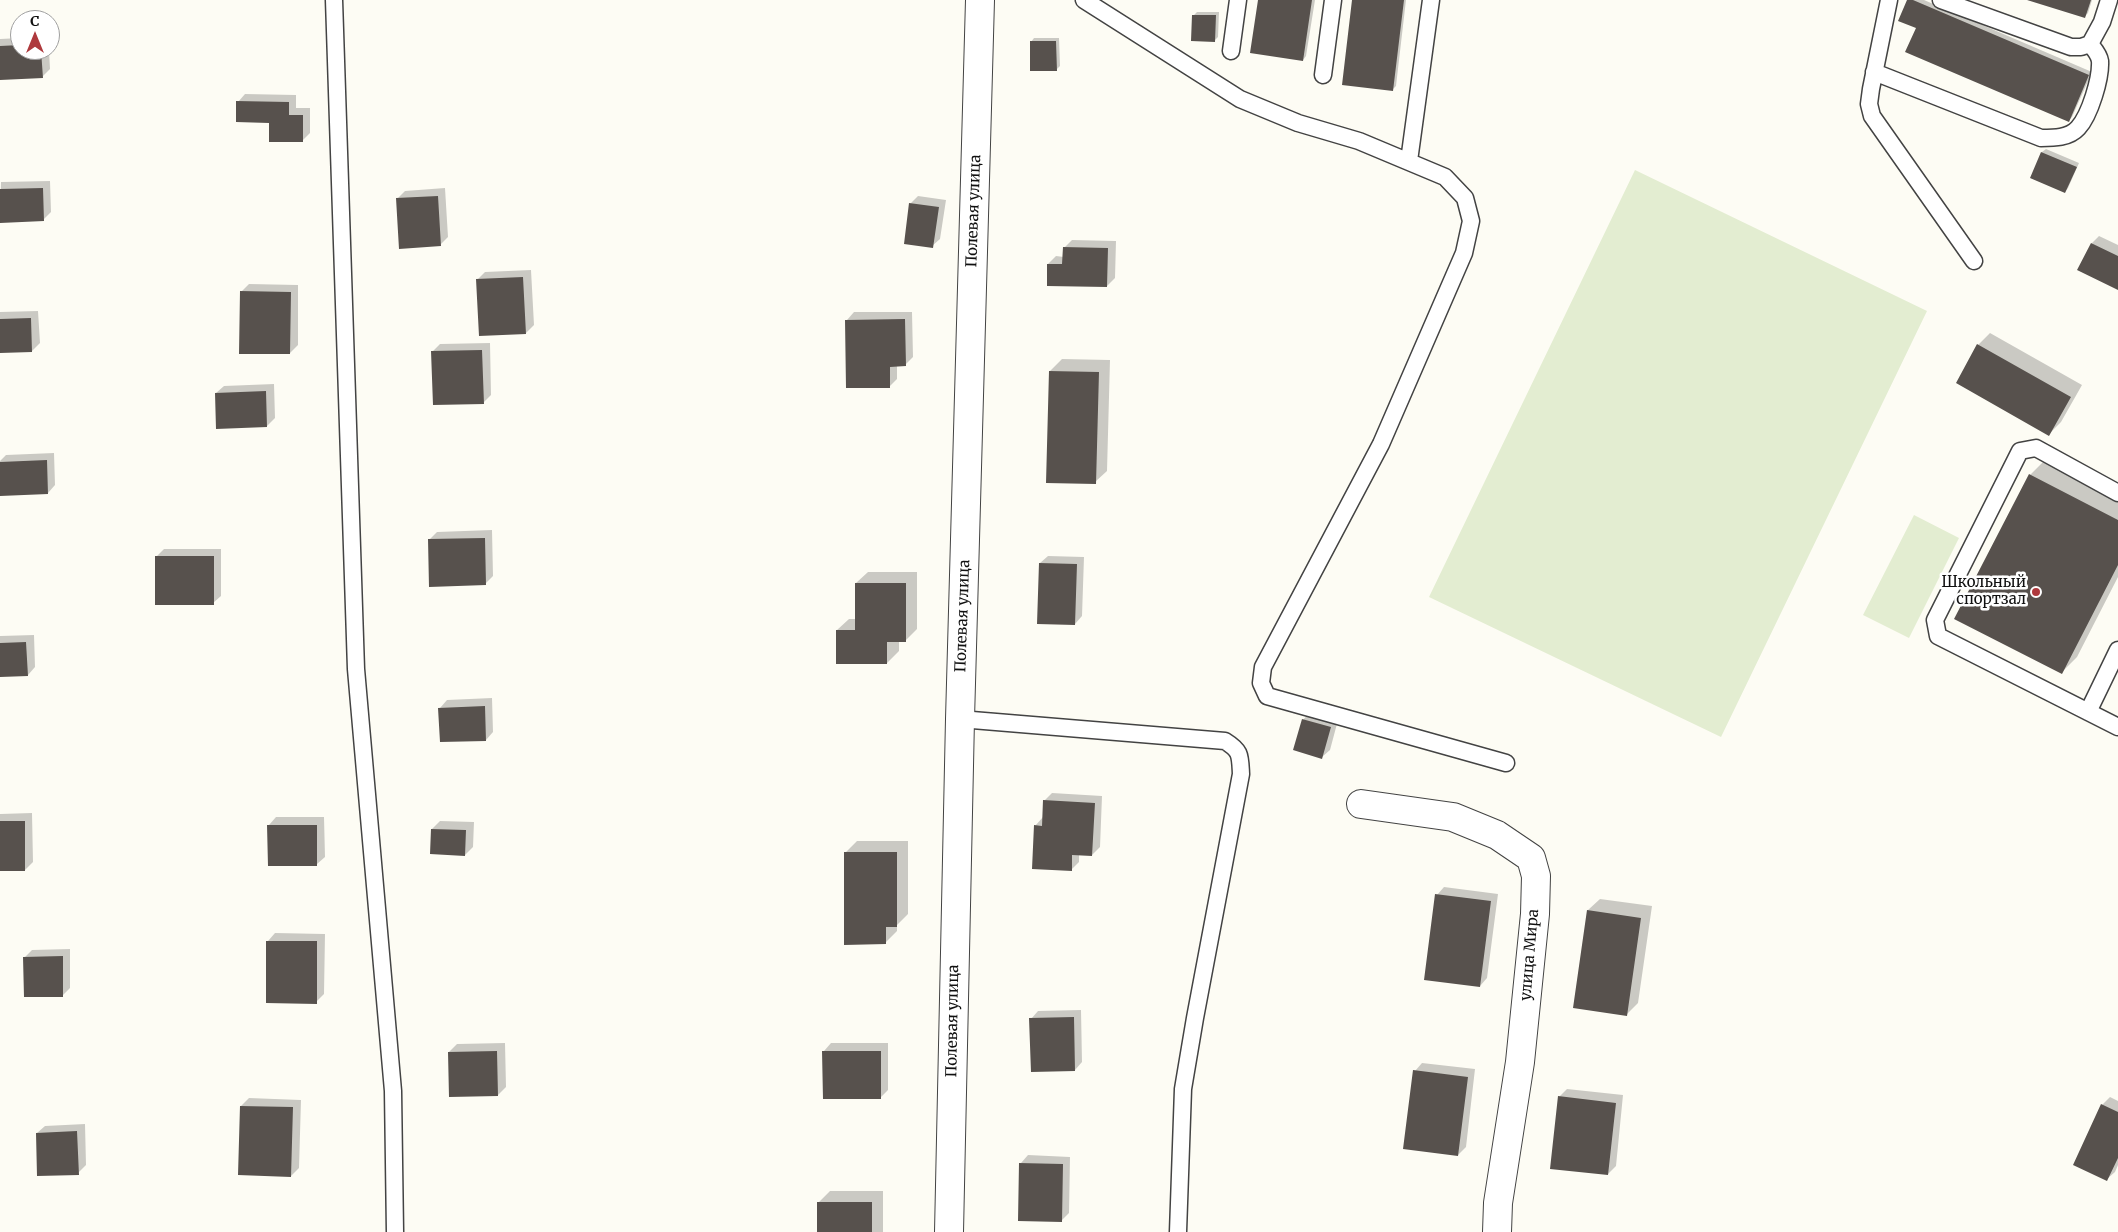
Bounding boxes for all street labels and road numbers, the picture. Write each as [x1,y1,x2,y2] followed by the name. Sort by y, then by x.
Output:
[963,154,985,268] street label: Полевая улица
[952,559,974,673] street label: Полевая улица
[1517,908,1543,1002] street label: улица Мира
[943,964,963,1078] street label: Полевая улица

